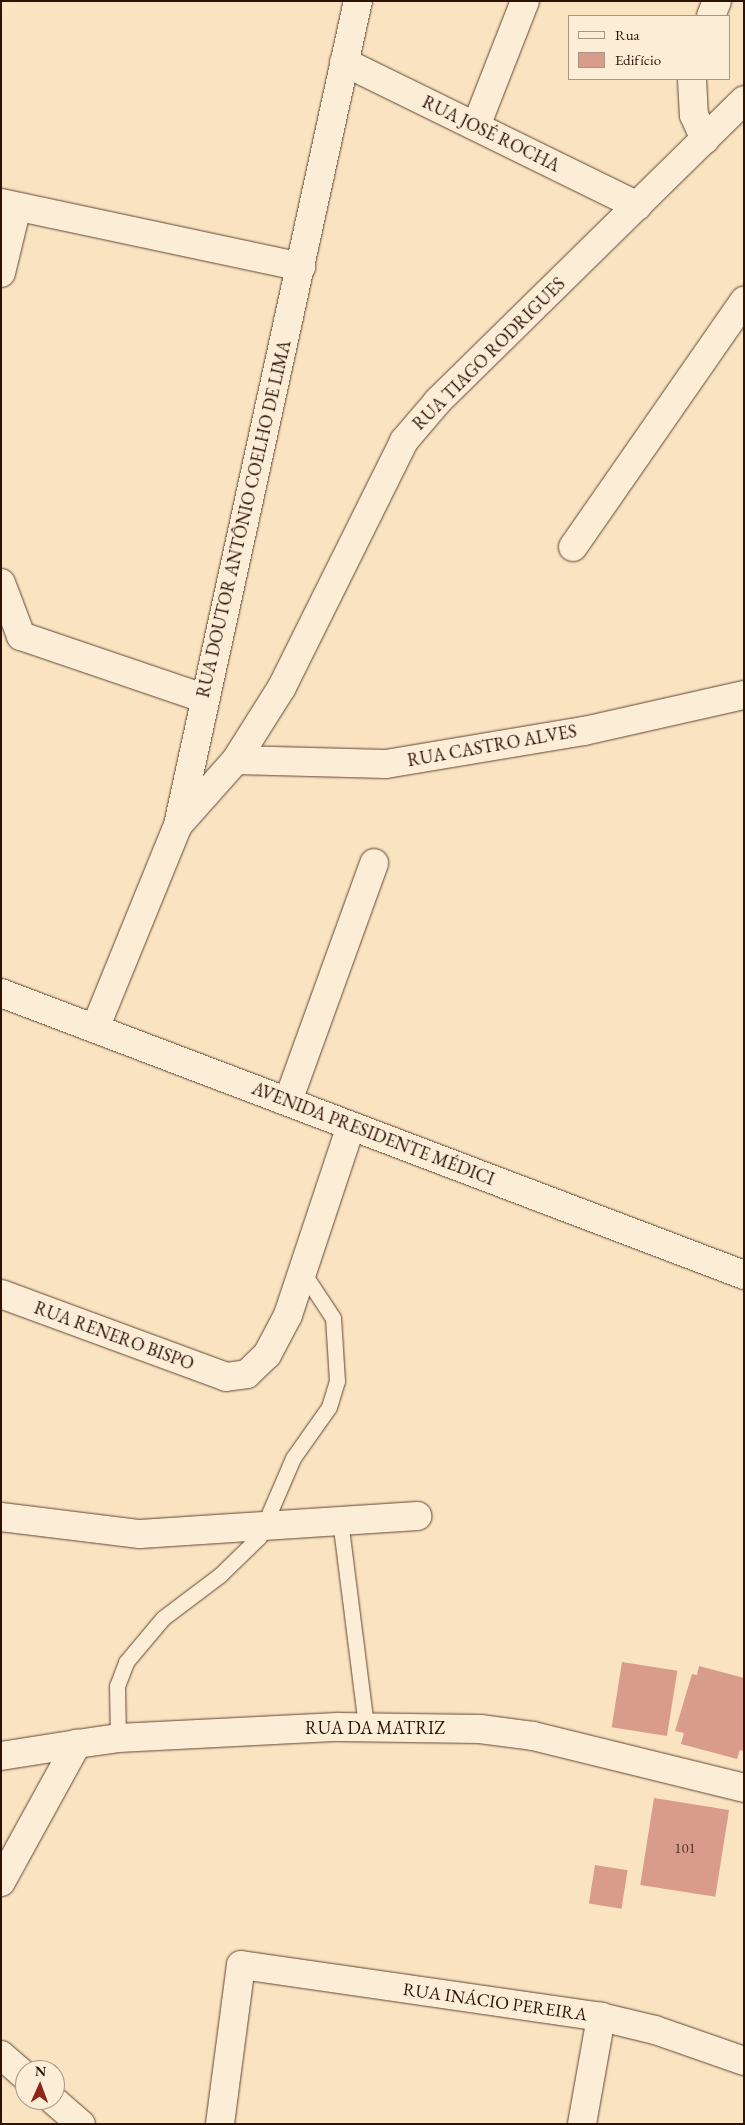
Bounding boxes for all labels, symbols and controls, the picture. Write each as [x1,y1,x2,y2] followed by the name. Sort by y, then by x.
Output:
[568,15,730,80] legend
[615,25,640,44] text: Rua
[615,50,661,69] text: Edifício
[419,91,563,177] street label: RUA JOSÉ ROCHA
[408,273,570,435] street label: RUA TIAGO RODRIGUES
[192,338,296,700] street label: RUA DOUTOR ANTÔNIO COELHO DE LIMA
[406,720,578,772] street label: RUA CASTRO ALVES
[249,1078,497,1190] street label: AVENIDA PRESIDENTE MÉDICI
[31,1297,197,1375] street label: RUA RENERO BISPO
[305,1717,445,1739] street label: RUA DA MATRIZ
[674,1839,696,1857] house number: 101
[401,1978,589,2026] street label: RUA INÁCIO PEREIRA
[15,2060,65,2110] north arrow
[35,2062,46,2080] text: N

